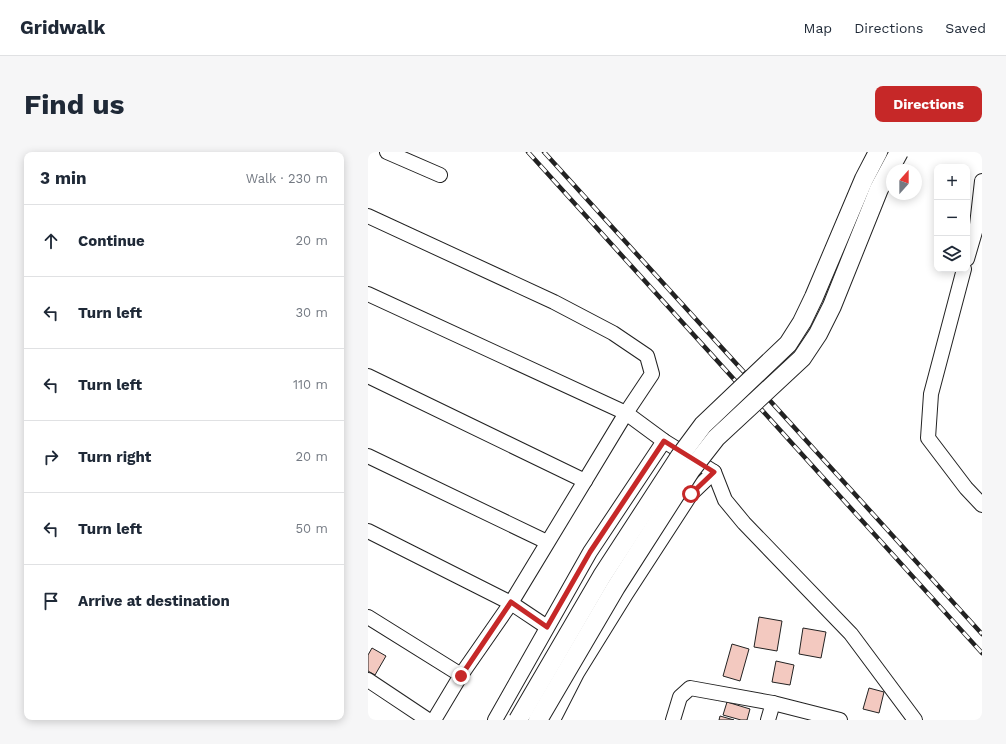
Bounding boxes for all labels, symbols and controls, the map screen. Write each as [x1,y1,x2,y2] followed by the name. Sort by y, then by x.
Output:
[20,16,105,39] text: Gridwalk
[804,20,832,36] text: Map
[854,20,923,36] text: Directions
[945,20,986,36] text: Saved
[875,86,982,122] button: Directions
[24,88,124,121] text: Find us
[886,164,922,200] north arrow
[934,164,970,272] map controls
[934,164,970,200] button: +
[40,168,86,188] text: 3 min
[246,171,328,186] text: Walk · 230 m
[934,200,970,236] button: −
[40,230,62,252] icon: ahead
[78,232,145,250] text: Continue
[296,233,328,248] text: 20 m
[934,236,970,272] button: layers
[40,302,62,324] icon: left
[78,304,142,322] text: Turn left
[296,305,328,320] text: 30 m
[40,374,62,396] icon: left
[78,376,142,394] text: Turn left
[293,377,328,392] text: 110 m
[40,446,62,468] icon: right
[78,448,151,466] text: Turn right
[296,449,328,464] text: 20 m
[682,485,700,503] route start
[40,518,62,540] icon: left
[78,520,142,538] text: Turn left
[296,521,328,536] text: 50 m
[40,590,62,612] icon: arrive
[78,592,230,610] text: Arrive at destination
[452,667,470,685] route end

